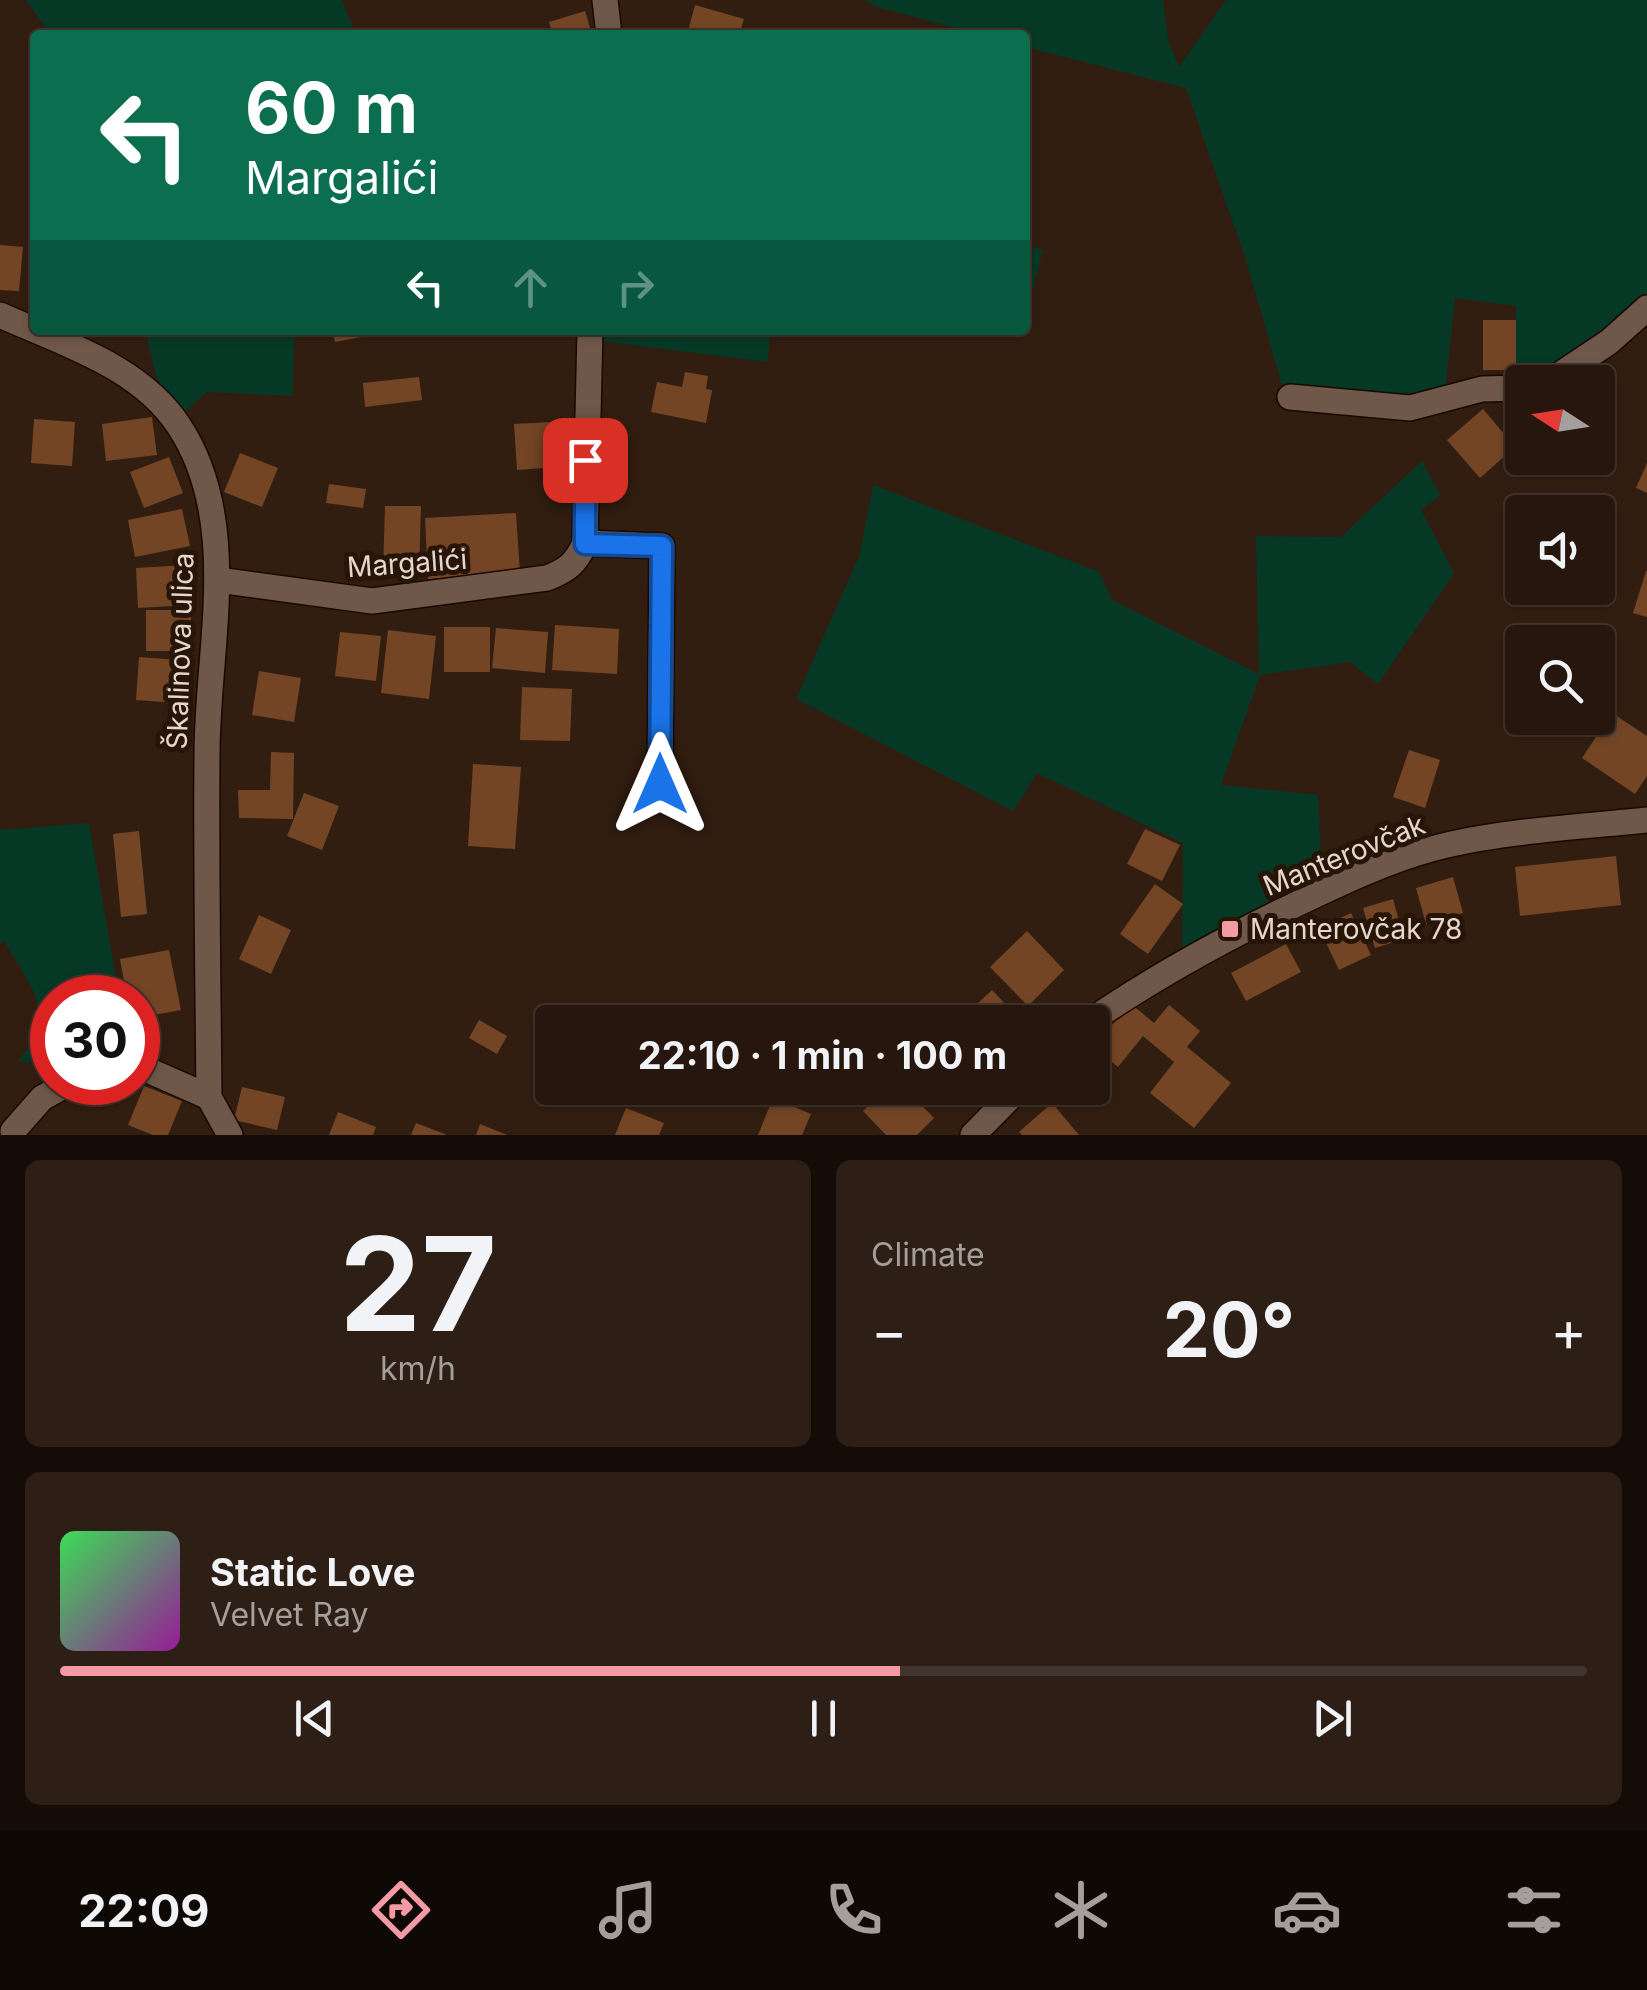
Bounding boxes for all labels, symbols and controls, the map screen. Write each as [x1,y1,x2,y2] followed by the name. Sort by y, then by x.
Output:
[245,65,418,150] text: 60 m
[80,70,210,200] icon: left
[245,150,438,205] text: Margalići
[398,260,453,315] icon: left
[503,260,558,315] icon: ahead
[608,260,663,315] icon: right
[1505,365,1615,475] north arrow
[1505,365,1615,735] map controls
[543,418,628,503] pin
[558,433,613,488] icon: arrive
[1505,495,1615,605] button: sound
[346,542,468,584] street label: Margalići
[160,552,200,750] street label: Škalinova ulica
[1505,625,1615,735] button: search
[608,732,712,836] position arrow
[1258,807,1430,903] street label: Manterovčak
[1250,912,1462,946] place label: Manterovčak 78
[1219,918,1241,940] marker: Manterovčak 78
[30,975,160,1105] speed limit sign: 30
[638,1032,1007,1078] text: 22:10 · 1 min · 100 m
[339,1205,497,1362] text: 27
[871,1235,985,1274] text: Climate
[1163,1284,1295,1375] text: 20°
[871,1298,907,1364] text: −
[1551,1298,1587,1364] text: +
[380,1349,456,1388] text: km/h
[210,1549,415,1595] text: Static Love
[210,1595,368,1634] text: Velvet Ray
[287,1691,342,1746] icon: previous
[796,1691,851,1746] icon: pause
[1305,1691,1360,1746] icon: next
[366,1875,436,1945] icon: directions
[593,1875,663,1945] icon: music
[819,1875,889,1945] icon: phone
[1046,1875,1116,1945] icon: climate
[1272,1875,1342,1945] icon: car
[1499,1875,1569,1945] icon: filters
[78,1883,210,1938] text: 22:09

